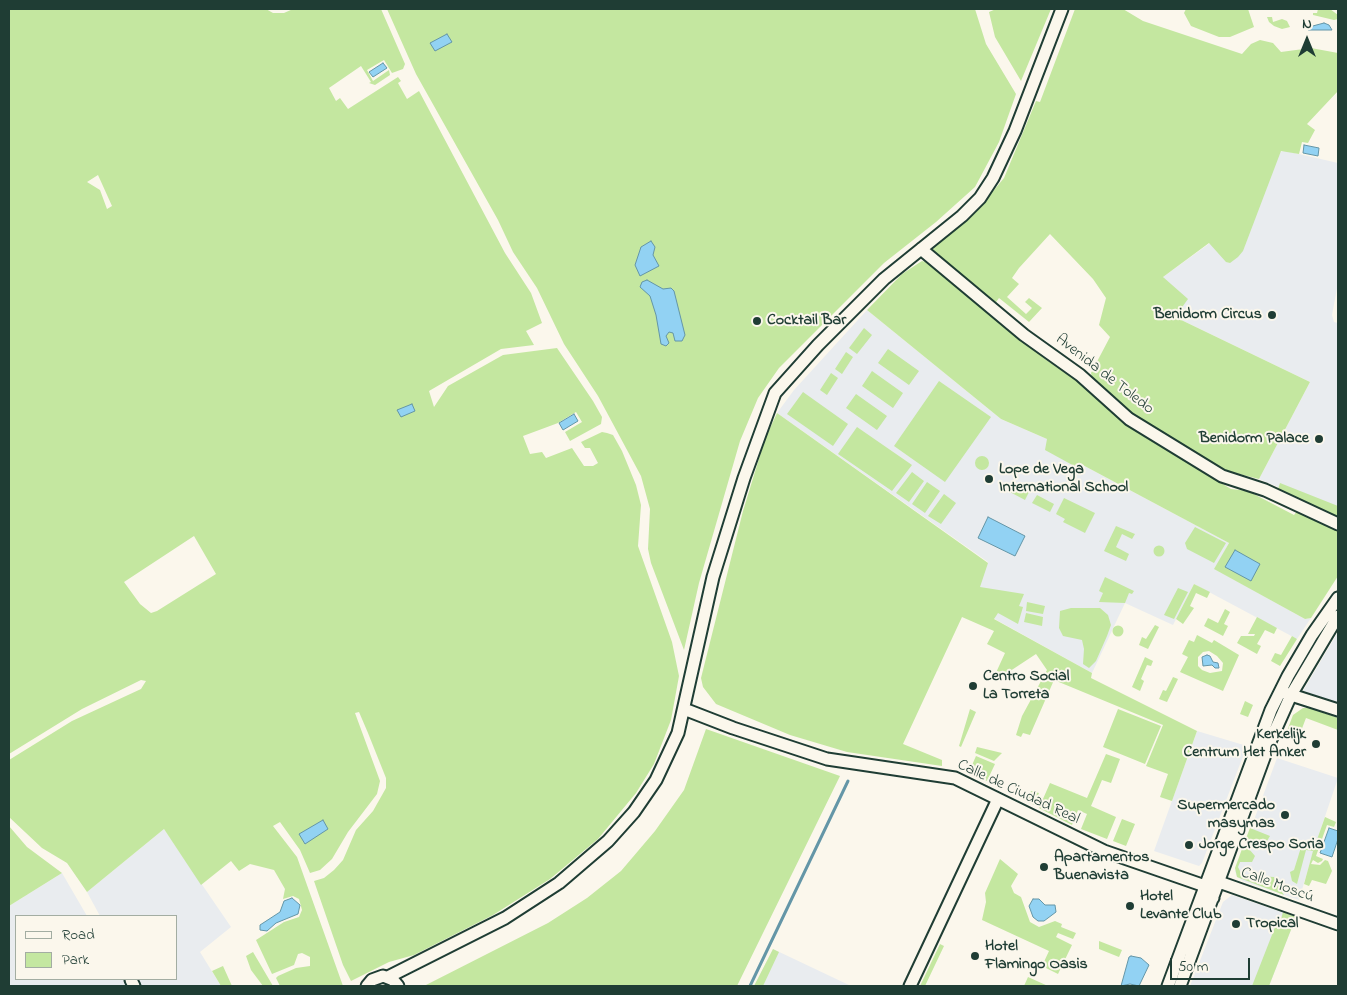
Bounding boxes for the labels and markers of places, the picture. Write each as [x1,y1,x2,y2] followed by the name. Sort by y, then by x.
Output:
[1154,305,1262,325] place label: Benidorm Circus
[1266,309,1278,321] marker: Benidorm Circus
[767,311,846,331] place label: Cocktail Bar
[751,315,763,327] marker: Cocktail Bar
[1199,429,1309,449] place label: Benidorm Palace
[1313,433,1325,445] marker: Benidorm Palace
[999,460,1128,498] place label: Lope de Vega International School
[983,473,995,485] marker: Lope de Vega International School
[983,667,1069,705] place label: Centro Social La Torreta
[967,680,979,692] marker: Centro Social La Torreta
[1184,725,1306,763] place label: Kerkelijk Centrum Het Anker
[1310,738,1322,750] marker: Kerkelijk Centrum Het Anker
[1177,796,1275,834] place label: Supermercado masymas
[1279,809,1291,821] marker: Supermercado masymas
[1199,835,1324,855] place label: Jorge Crespo Soria
[1183,839,1195,851] marker: Jorge Crespo Soria
[1054,848,1149,886] place label: Apartamentos Buenavista
[1038,861,1050,873] marker: Apartamentos Buenavista
[1140,887,1221,925] place label: Hotel Levante Club
[1124,900,1136,912] marker: Hotel Levante Club
[1246,914,1298,934] place label: Tropical
[1230,918,1242,930] marker: Tropical
[985,937,1088,975] place label: Hotel Flamingo Oasis
[969,950,981,962] marker: Hotel Flamingo Oasis

